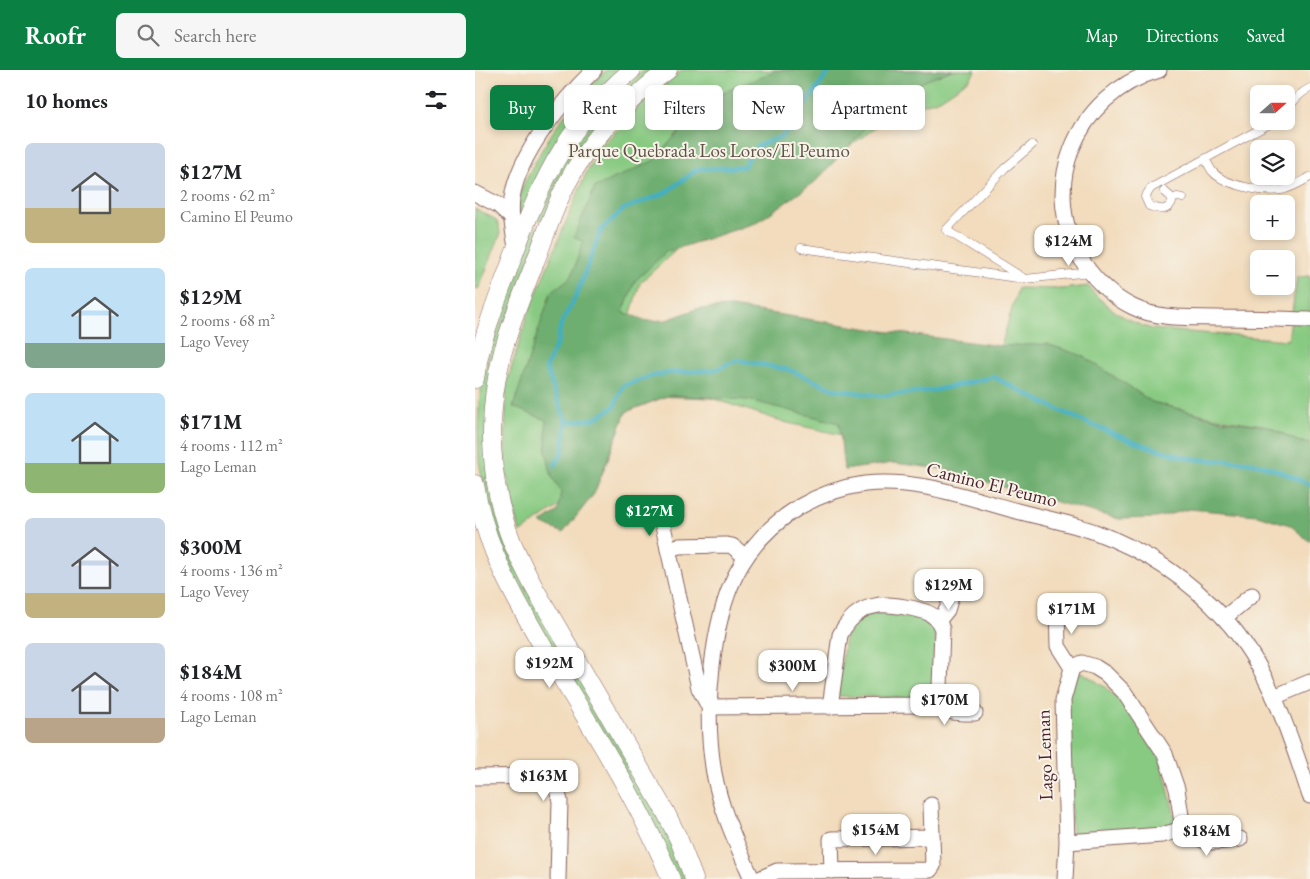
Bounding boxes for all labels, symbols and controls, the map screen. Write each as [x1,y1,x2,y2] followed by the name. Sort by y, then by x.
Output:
[116,13,466,58] search box
[25,20,86,51] text: Roofr
[134,21,162,49] icon: search
[174,23,256,48] text: Search here
[1086,24,1118,47] text: Map
[1146,24,1218,47] text: Directions
[1246,24,1285,47] text: Saved
[490,85,554,130] chip: Buy
[564,85,635,130] chip: Rent
[645,85,723,130] chip: Filters
[733,85,803,130] chip: New
[813,85,925,130] chip: Apartment
[1250,85,1295,130] north arrow
[1250,85,1295,295] map controls
[422,86,450,114] icon: filters
[25,87,108,114] text: 10 homes
[568,138,850,163] park label: Parque Quebrada Los Loros/El Peumo
[1250,140,1295,185] button: layers
[180,158,242,185] text: $127M
[65,163,125,223] icon: home
[180,185,275,206] text: 2 rooms · 62 m²
[1250,195,1295,240] button: +
[180,206,293,227] text: Camino El Peumo
[1034,224,1104,267] pin: $124M
[1045,230,1093,251] text: $124M
[1250,250,1295,295] button: −
[180,283,242,310] text: $129M
[65,288,125,348] icon: home
[180,310,275,331] text: 2 rooms · 68 m²
[180,331,249,352] text: Lago Vevey
[180,408,242,435] text: $171M
[65,413,125,473] icon: home
[180,435,283,456] text: 4 rooms · 112 m²
[180,456,257,477] text: Lago Leman
[924,456,1060,513] street label: Camino El Peumo
[615,494,685,537] pin: $127M
[626,500,674,521] text: $127M
[180,533,242,560] text: $300M
[65,538,125,598] icon: home
[180,560,283,581] text: 4 rooms · 136 m²
[914,568,984,611] pin: $129M
[925,574,973,595] text: $129M
[180,581,249,602] text: Lago Vevey
[1037,592,1107,635] pin: $171M
[1048,598,1096,619] text: $171M
[515,646,585,689] pin: $192M
[758,650,828,692] pin: $300M
[526,652,574,673] text: $192M
[769,655,817,676] text: $300M
[180,658,242,685] text: $184M
[65,663,125,723] icon: home
[910,684,980,726] pin: $170M
[180,685,283,706] text: 4 rooms · 108 m²
[921,689,969,710] text: $170M
[180,706,257,727] text: Lago Leman
[1030,709,1059,801] street label: Lago Leman
[509,760,579,802] pin: $163M
[520,765,568,786] text: $163M
[841,814,911,856] pin: $154M
[1172,814,1242,857] pin: $184M
[852,819,900,840] text: $154M
[1183,820,1231,841] text: $184M

